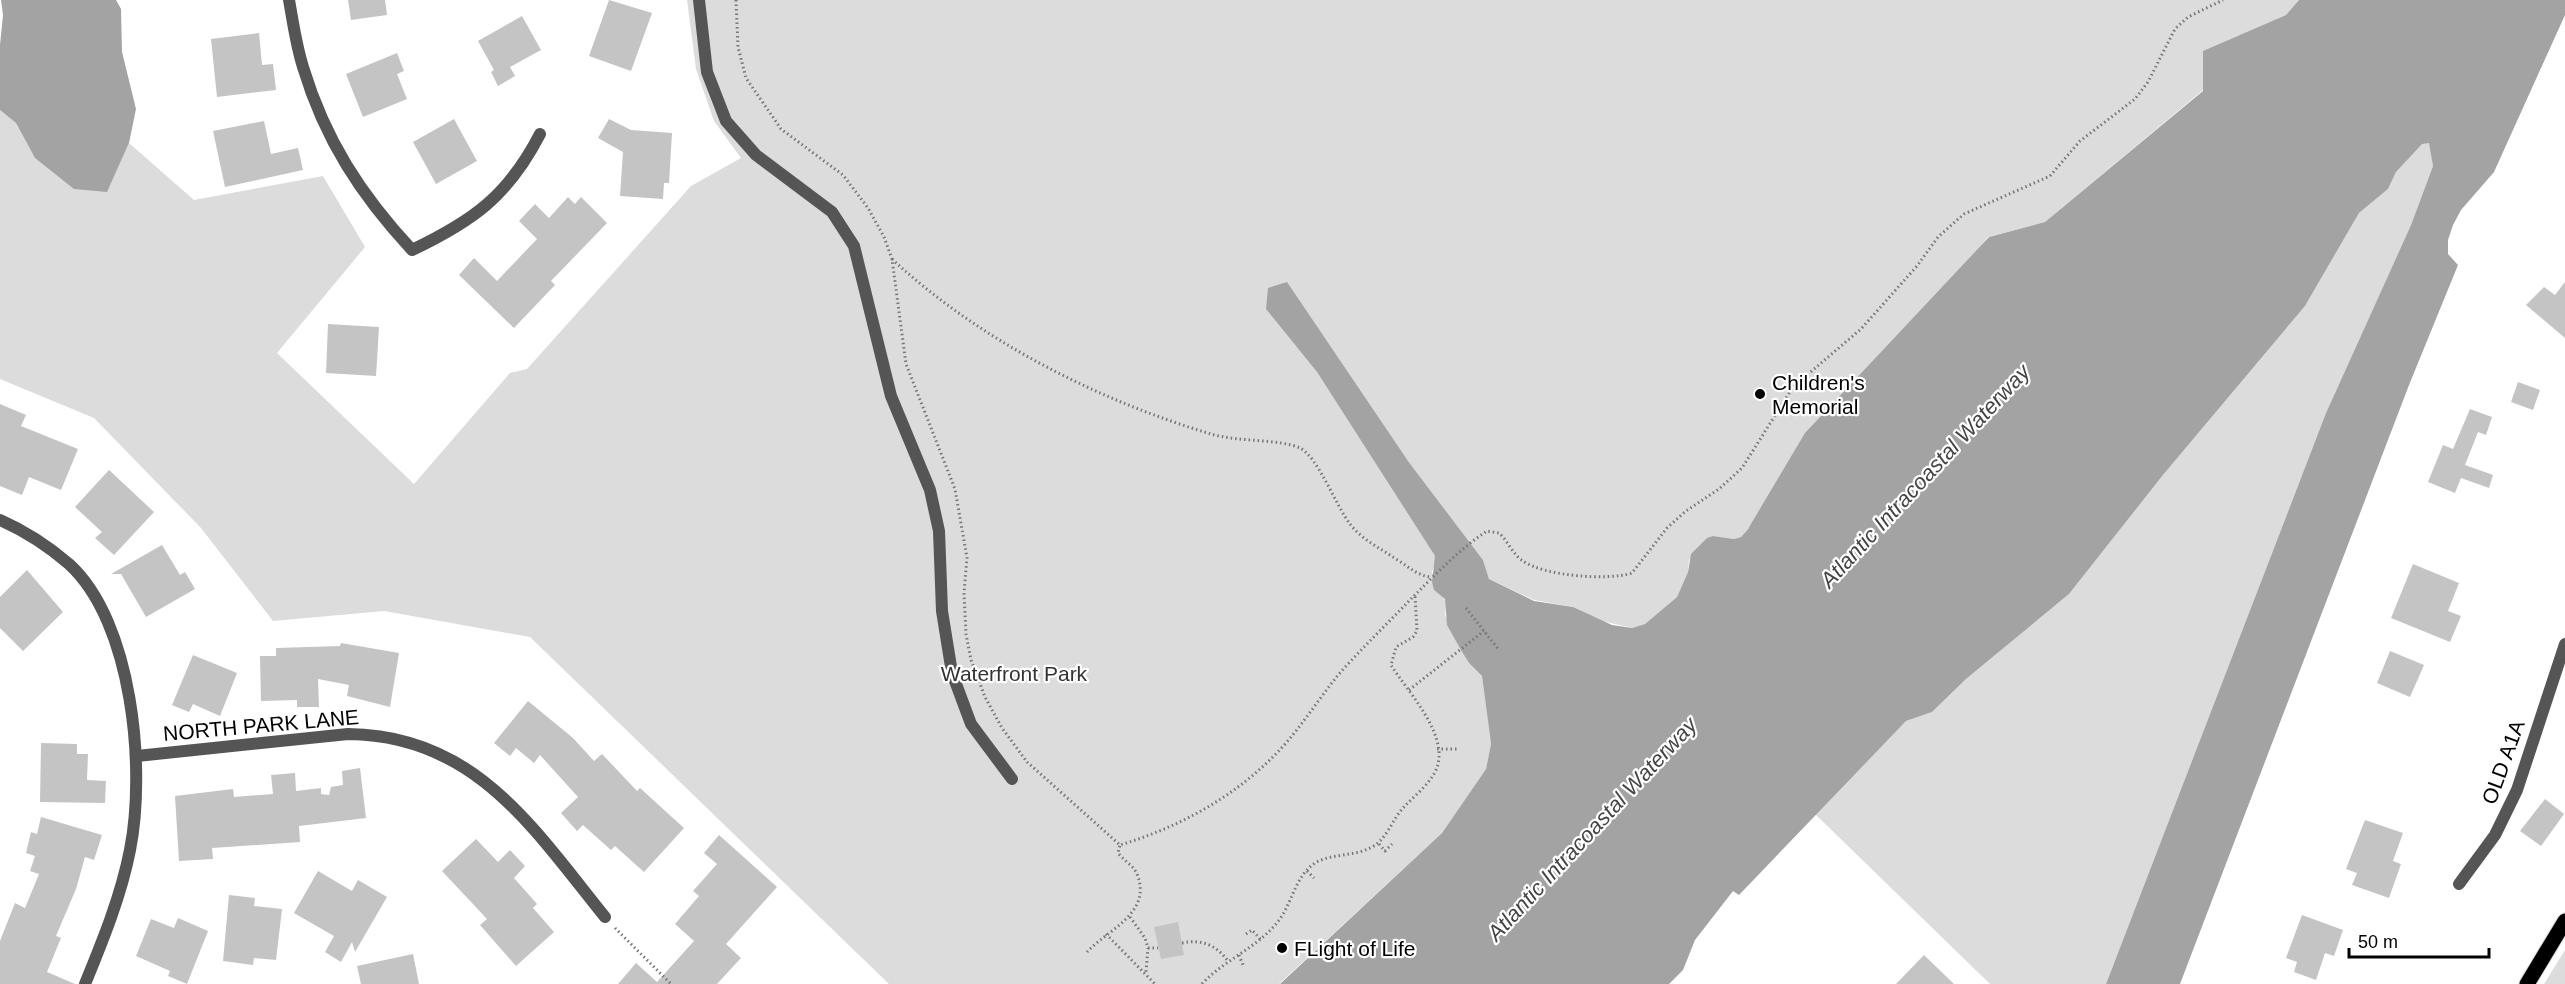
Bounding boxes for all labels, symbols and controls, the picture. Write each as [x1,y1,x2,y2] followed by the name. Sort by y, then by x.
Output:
[1814,358,2036,594] water label: Atlantic Intracoastal Waterway
[1772,371,1865,418] place label: Children's Memorial
[1753,387,1767,401] marker: Children's Memorial
[941,662,1088,685] park label: Waterfront Park
[162,705,360,745] street label: NORTH PARK LANE
[1481,711,1703,947] water label: Atlantic Intracoastal Waterway
[2477,717,2529,807] street label: OLD A1A
[2349,921,2488,959] scale bar
[2358,932,2398,952] text: 50 m
[1294,937,1415,960] place label: FLight of Life
[1275,941,1289,955] marker: FLight of Life

